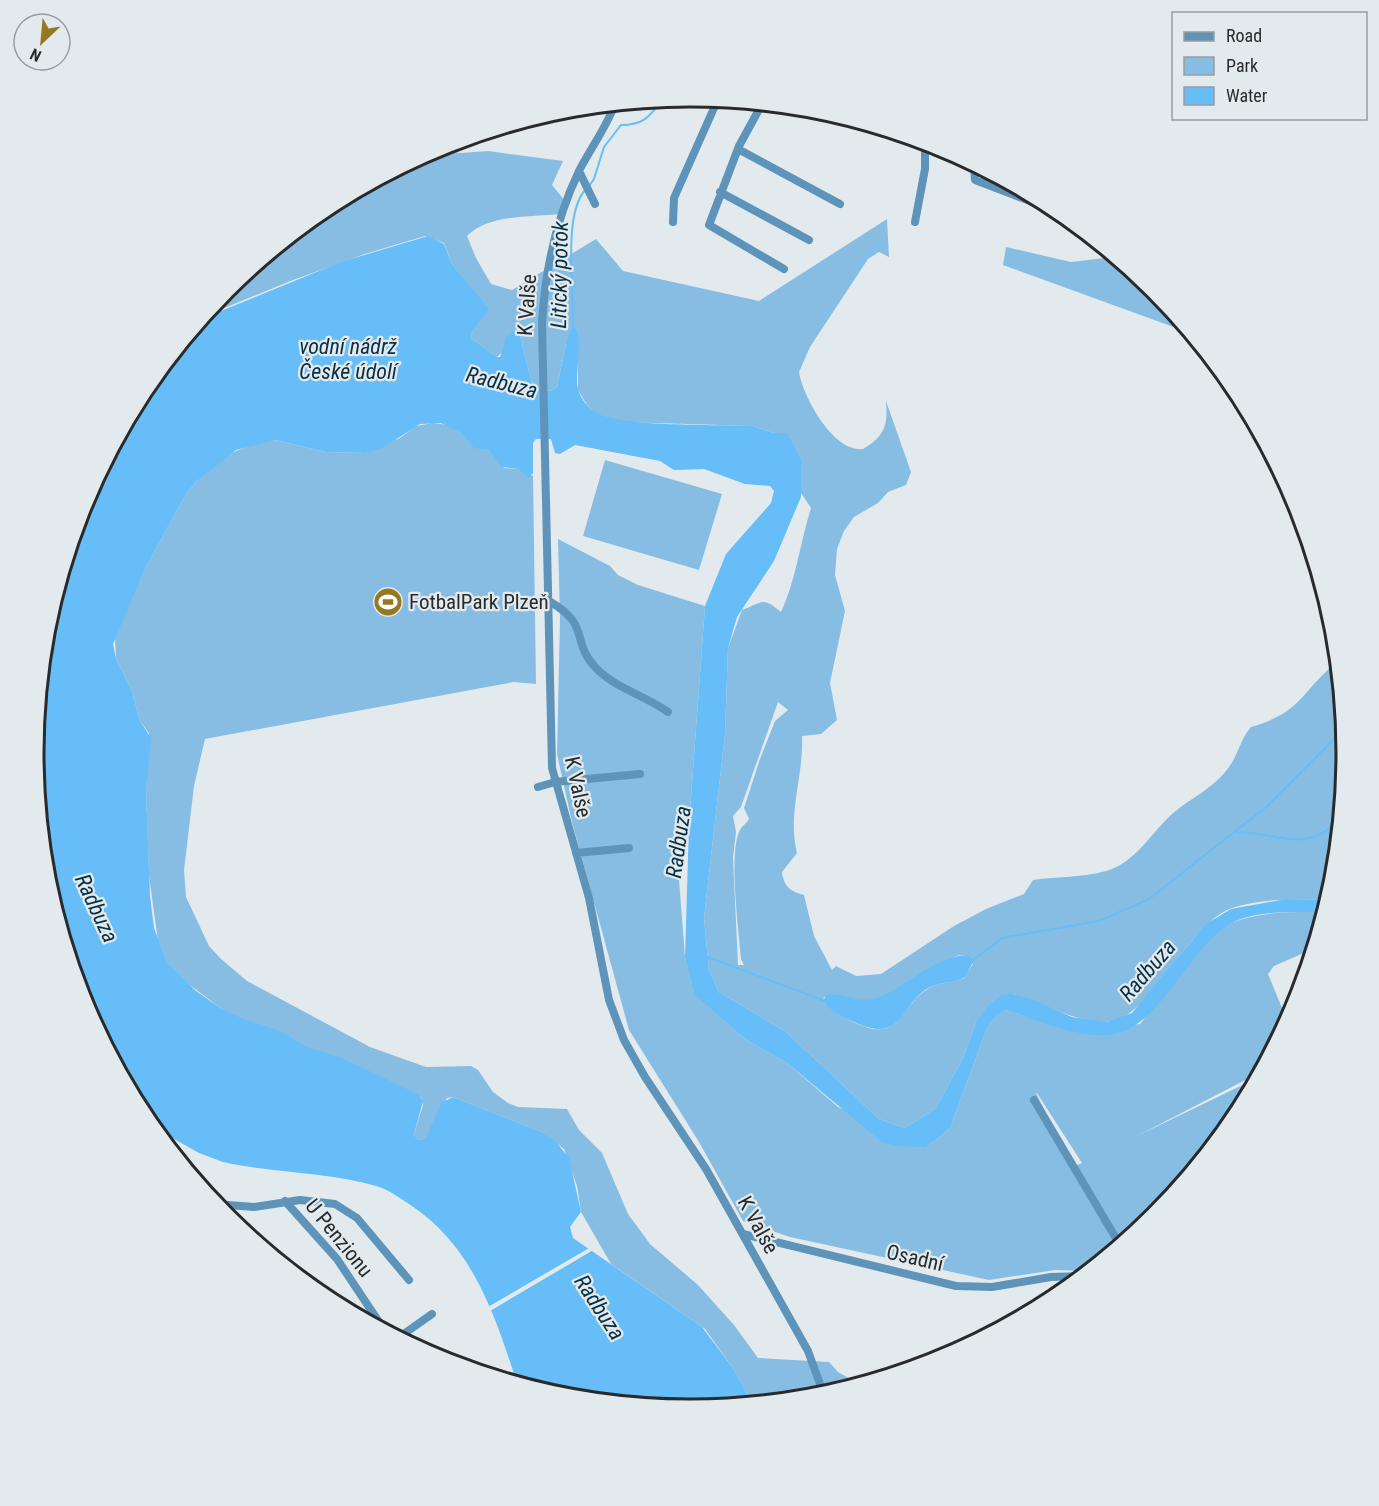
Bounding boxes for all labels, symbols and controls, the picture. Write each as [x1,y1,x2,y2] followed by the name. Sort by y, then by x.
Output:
[12,12,72,72] north arrow
[1172,12,1367,120] legend
[1226,25,1262,46] text: Road
[27,44,44,66] text: N
[1226,55,1258,76] text: Park
[1226,85,1268,106] text: Water
[546,221,573,329] water label: Litický potok
[513,273,541,337] street label: K Valše
[299,334,400,384] water label: vodní nádrž České údolí
[464,362,540,403] water label: Radbuza
[372,586,404,618] sports icon: FotbalPark Plzeň
[409,590,549,614] place label: FotbalPark Plzeň
[560,754,596,820] street label: K Valše
[661,804,696,880] water label: Radbuza
[70,870,123,946] water label: Radbuza
[1114,935,1181,1006] water label: Radbuza
[733,1192,784,1258] street label: K Valše
[300,1194,378,1282] street label: U Penzionu
[884,1240,947,1276] street label: Osadní
[569,1270,630,1345] water label: Radbuza

